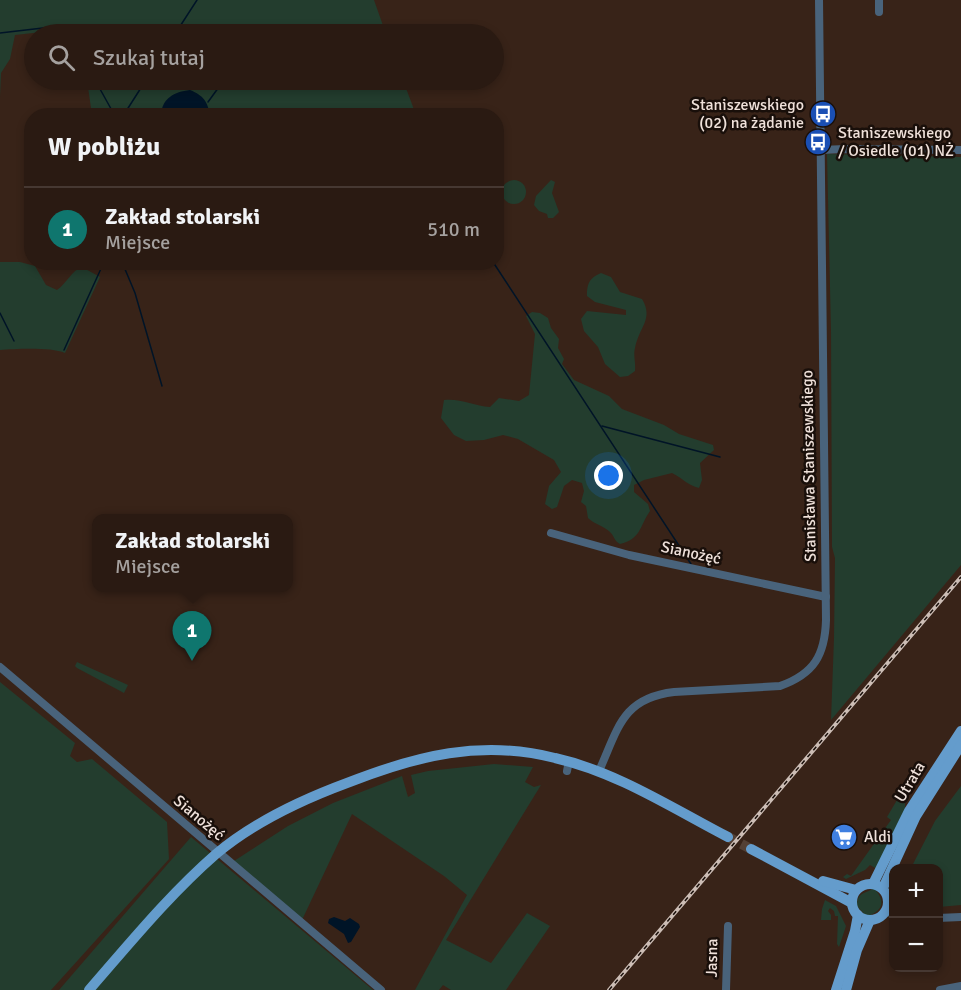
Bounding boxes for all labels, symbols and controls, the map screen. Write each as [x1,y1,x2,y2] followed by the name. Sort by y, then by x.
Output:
[24,24,504,90] search box
[45,41,78,74] icon: search
[93,44,205,71] text: Szukaj tutaj
[691,95,804,133] place label: Staniszewskiego (02) na żądanie
[808,99,838,129] bus stop icon: Staniszewskiego (02) na żądanie
[838,123,954,161] place label: Staniszewskiego / Osiedle (01) NŻ
[803,127,833,157] bus stop icon: Staniszewskiego / Osiedle (01) NŻ
[48,131,160,163] text: W pobliżu
[105,203,260,230] text: Zakład stolarski
[62,217,73,242] text: 1
[427,217,480,242] text: 510 m
[105,230,170,255] text: Miejsce
[797,370,821,562] street label: Stanisława Staniszewskiego
[594,461,623,490] your location
[92,514,293,592] popup
[115,527,270,554] text: Zakład stolarski
[659,537,723,569] street label: Sianożęć
[115,554,180,579] text: Miejsce
[172,612,212,661] pin: 1
[890,758,930,806] street label: Utrata
[169,791,229,845] street label: Sianożęć
[829,822,859,852] supermarket icon: Aldi
[864,827,891,847] place label: Aldi
[889,864,943,972] map controls
[889,864,943,918] button: +
[889,918,943,972] button: −
[702,938,722,978] street label: Jasna

